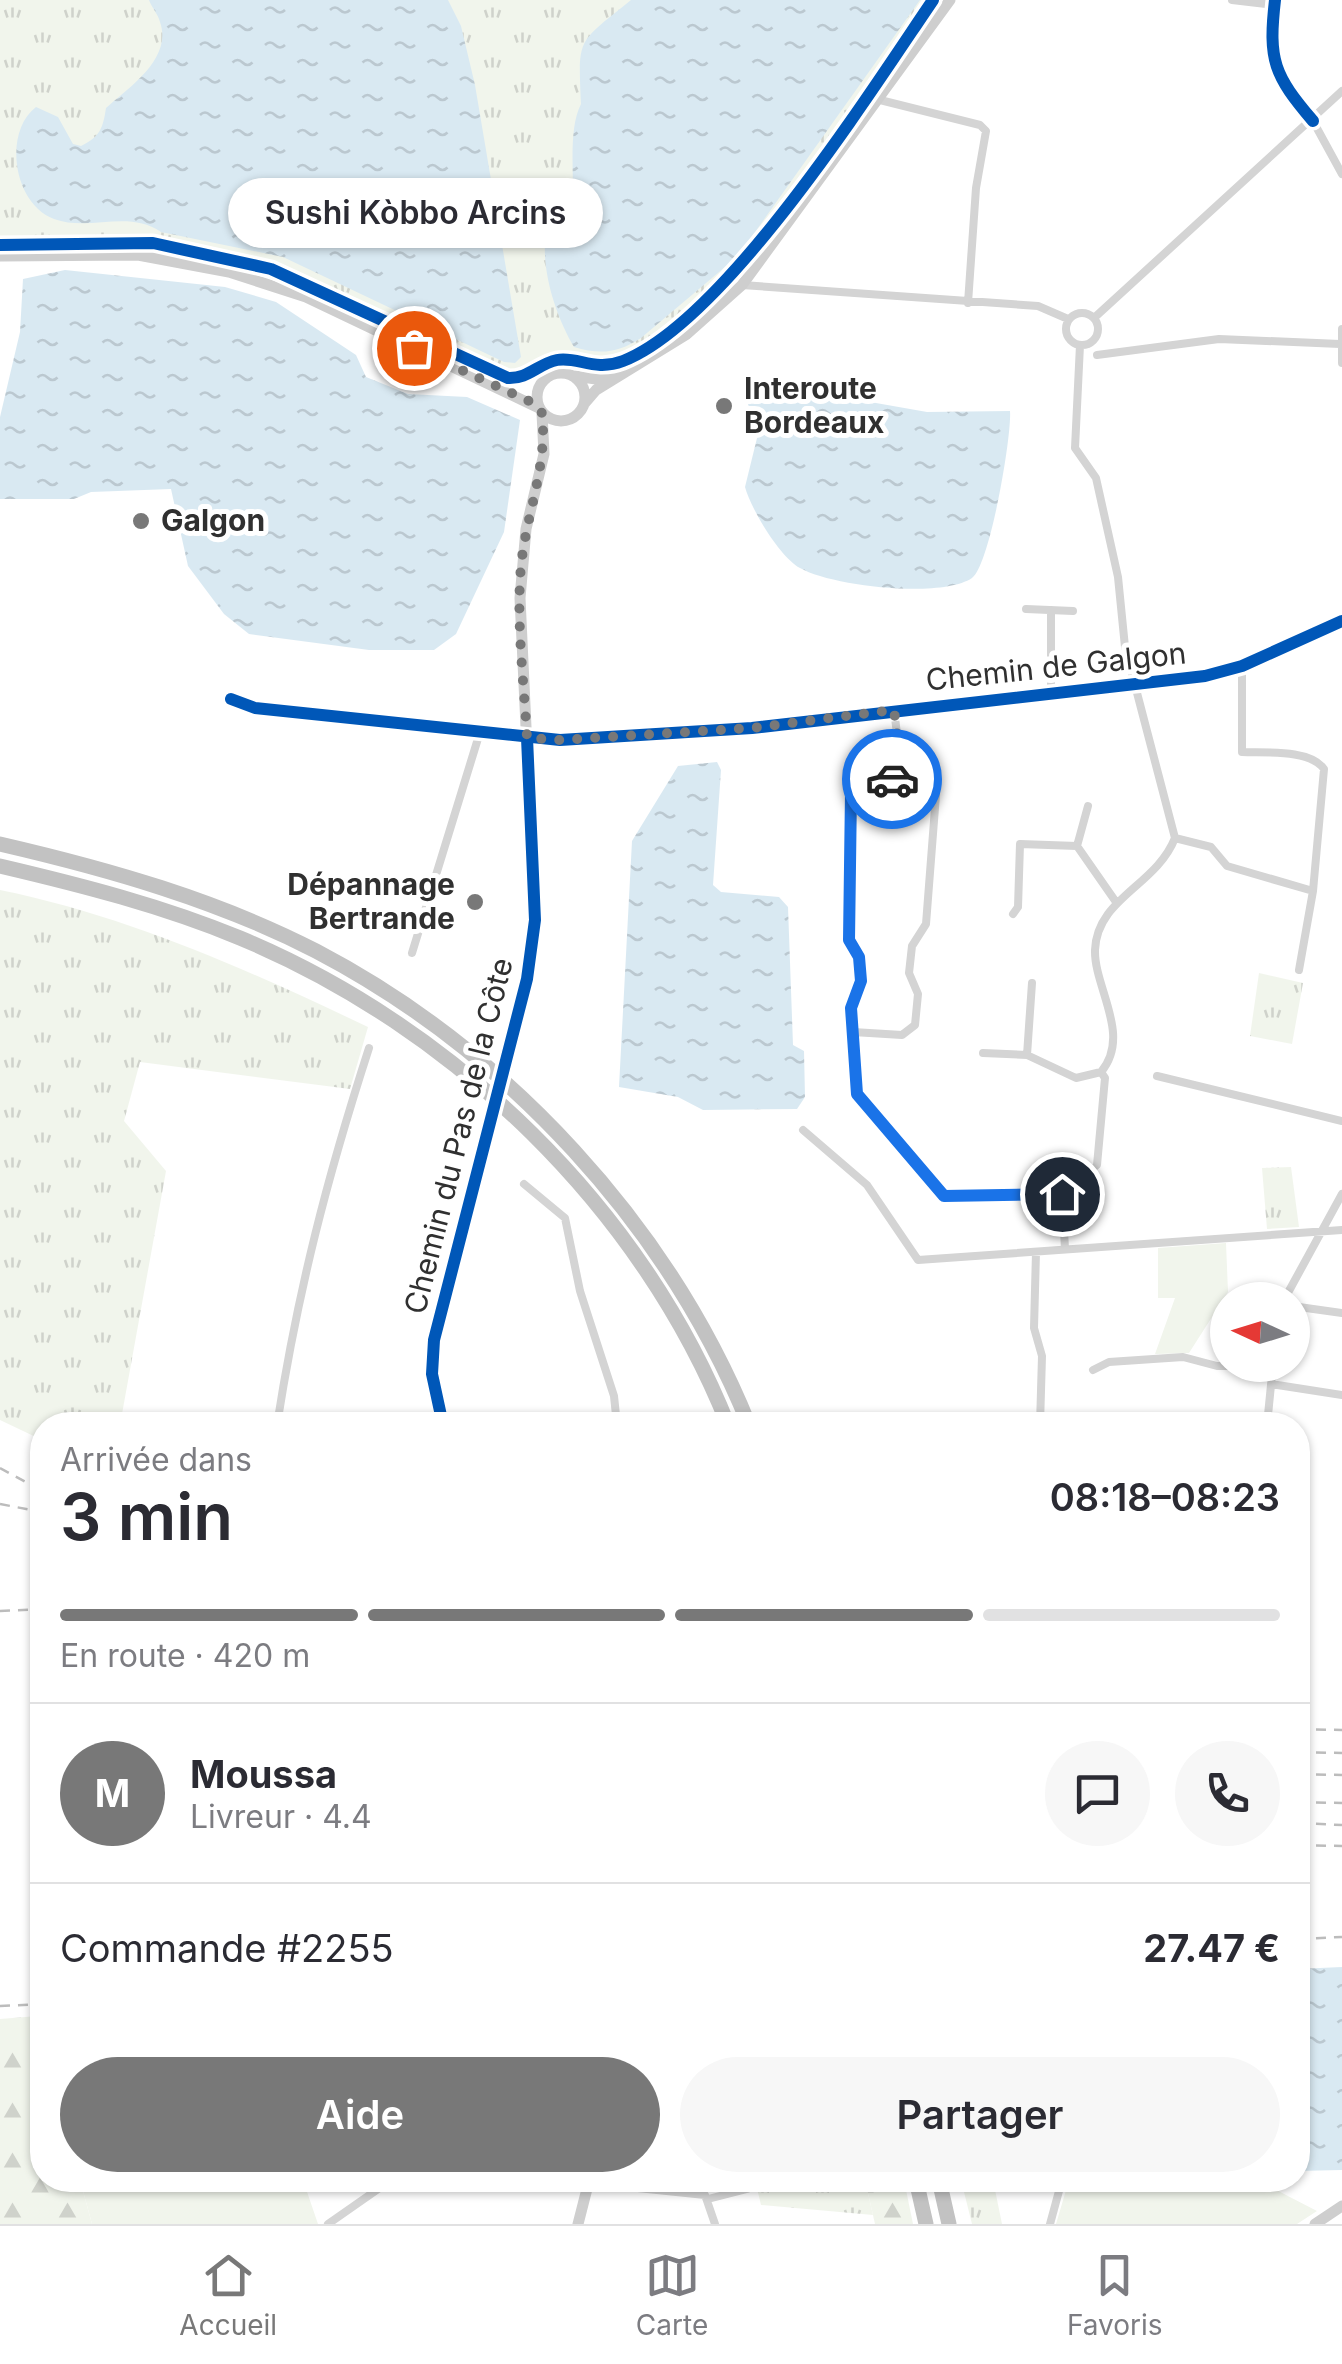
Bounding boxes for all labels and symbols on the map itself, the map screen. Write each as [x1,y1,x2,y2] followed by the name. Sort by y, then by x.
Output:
[226,178,602,248] callout: Sushi Kòbbo Arcins
[372,306,457,391] pin
[744,370,884,440] place label: Interoute Bordeaux
[713,395,735,417] marker: Interoute Bordeaux
[161,502,265,538] place label: Galgon
[130,510,152,532] marker: Galgon
[924,634,1188,698] street label: Chemin de Galgon
[842,729,942,829] courier
[287,866,455,936] place label: Dépannage Bertrande
[464,891,486,913] marker: Dépannage Bertrande
[396,954,520,1317] street label: Chemin du Pas de la Côte
[1020,1152,1105,1237] pin
[1210,1282,1310,1382] north arrow

